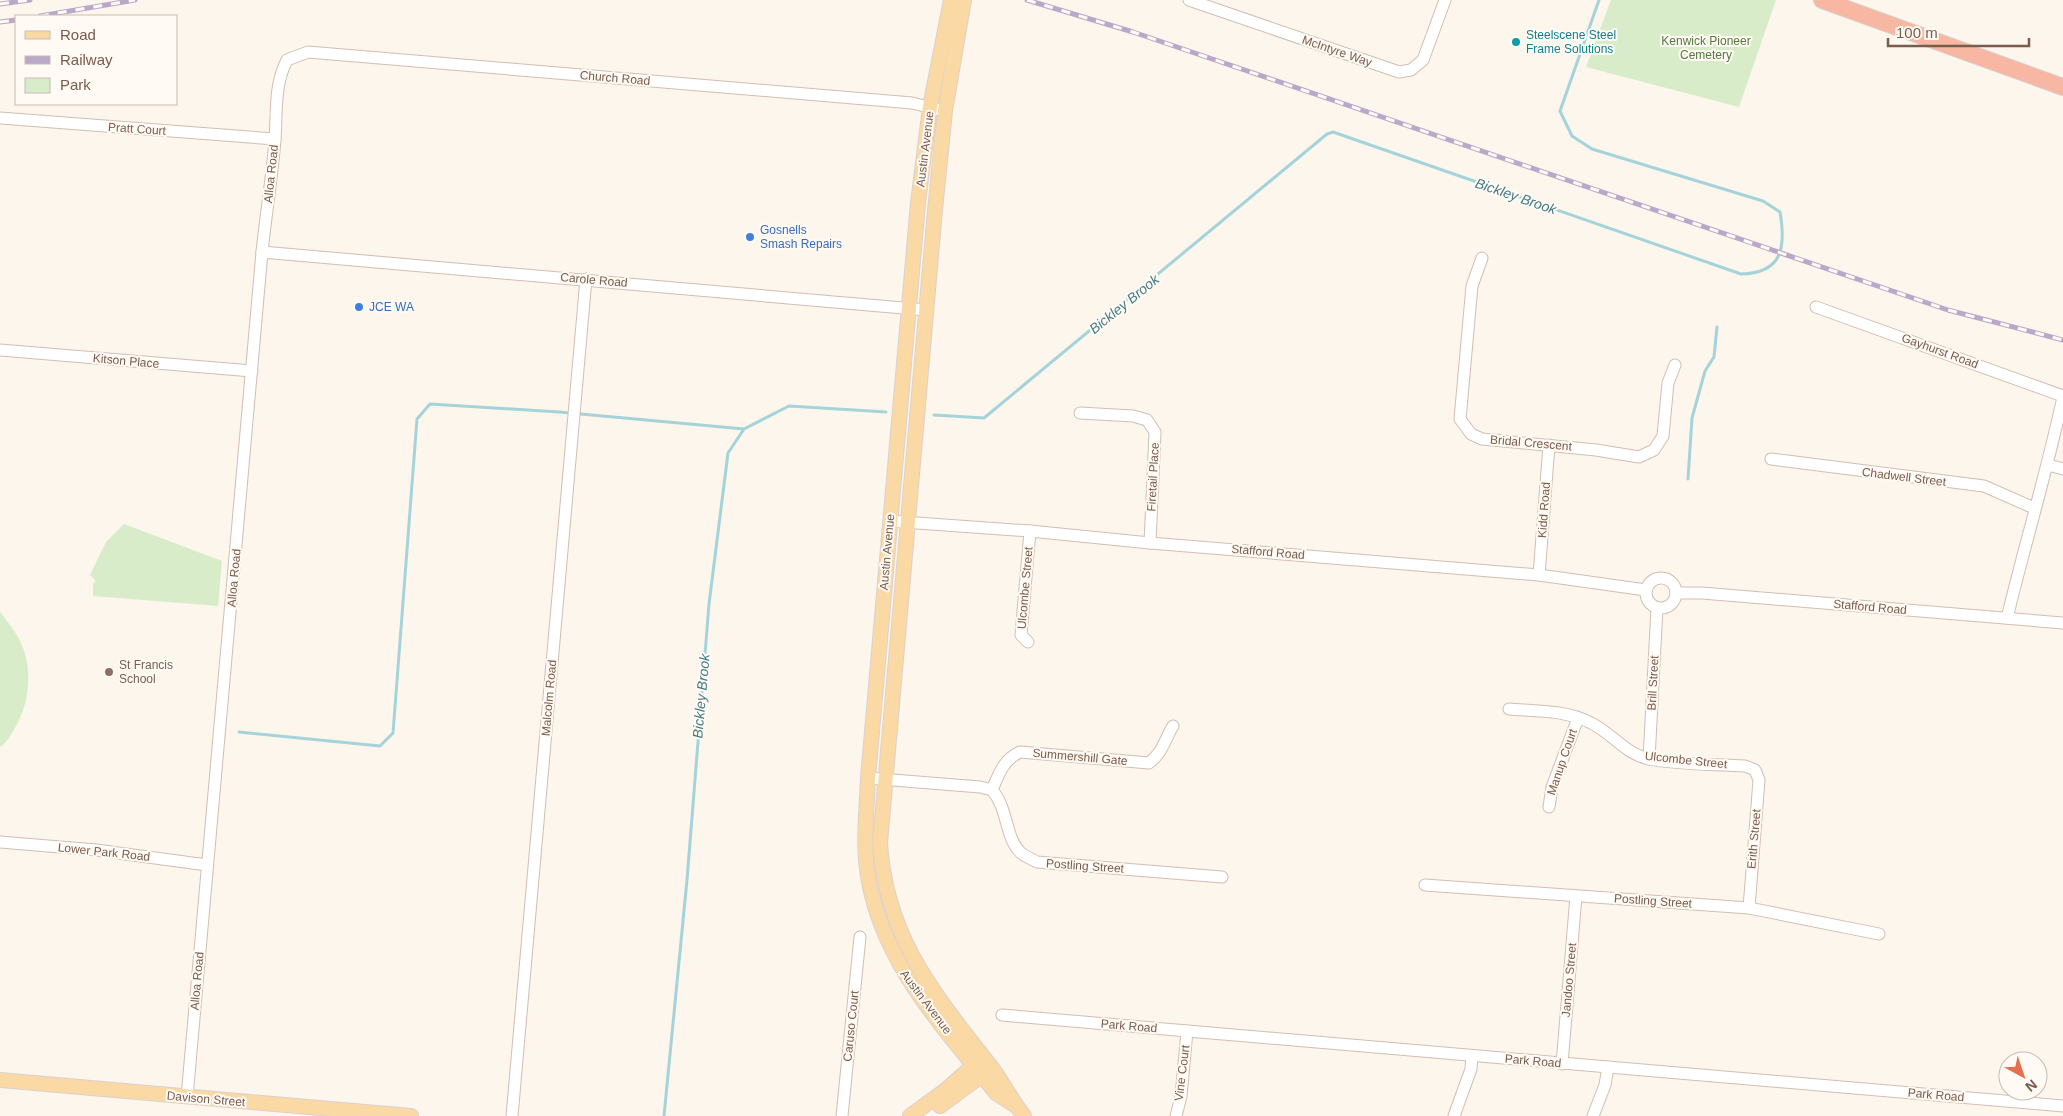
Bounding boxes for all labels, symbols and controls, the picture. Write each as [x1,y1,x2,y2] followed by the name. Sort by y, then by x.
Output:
[15,15,178,105] legend
[1888,15,2029,47] scale bar
[1896,24,1938,41] text: 100 m
[60,26,96,43] text: Road
[1526,28,1616,56] place label: Steelscene Steel Frame Solutions
[1300,33,1374,69] street label: McIntyre Way
[1661,34,1751,62] park label: Kenwick Pioneer Cemetery
[1510,36,1522,48] marker: Steelscene Steel Frame Solutions
[60,51,113,68] text: Railway
[579,68,651,88] street label: Church Road
[60,76,91,93] text: Park
[913,110,937,188] street label: Austin Avenue
[108,120,167,138] street label: Pratt Court
[261,144,281,204] street label: Alloa Road
[1473,175,1560,218] water label: Bickley Brook
[760,223,842,251] place label: Gosnells Smash Repairs
[744,231,756,243] marker: Gosnells Smash Repairs
[560,270,628,290] street label: Carole Road
[1086,270,1163,337] water label: Bickley Brook
[369,300,414,314] place label: JCE WA
[353,301,365,313] marker: JCE WA
[1900,331,1980,371] street label: Gayhurst Road
[92,351,160,371] street label: Kitson Place
[1490,432,1573,454] street label: Bridal Crescent
[1144,442,1162,512] street label: Firetail Place
[1861,465,1948,489] street label: Chadwell Street
[1535,482,1553,538] street label: Kidd Road
[877,513,897,591] street label: Austin Avenue
[1231,542,1305,562] street label: Stafford Road
[1014,546,1036,630] street label: Ulcombe Street
[224,548,244,608] street label: Alloa Road
[1833,597,1907,617] street label: Stafford Road
[689,652,713,739] water label: Bickley Brook
[1645,654,1661,711] street label: Brill Street
[119,658,173,686] place label: St Francis School
[539,659,559,737] street label: Malcolm Road
[103,666,115,678] marker: St Francis School
[1544,726,1580,797] street label: Manup Court
[1032,746,1128,768] street label: Summershill Gate
[1644,749,1729,771] street label: Ulcombe Street
[1744,808,1764,870] street label: Erith Street
[57,840,151,864] street label: Lower Park Road
[1046,856,1125,876] street label: Postling Street
[1614,891,1693,911] street label: Postling Street
[1559,942,1579,1018] street label: Jandoo Street
[187,951,207,1011] street label: Alloa Road
[897,967,955,1037] street label: Austin Avenue
[840,989,862,1062] street label: Caruso Court
[1100,1017,1158,1035] street label: Park Road
[1172,1043,1192,1102] street label: Vine Court
[1998,1051,2048,1101] north arrow
[1504,1052,1562,1070] street label: Park Road
[2022,1077,2040,1095] text: N
[1907,1086,1965,1104] street label: Park Road
[166,1089,246,1109] street label: Davison Street

